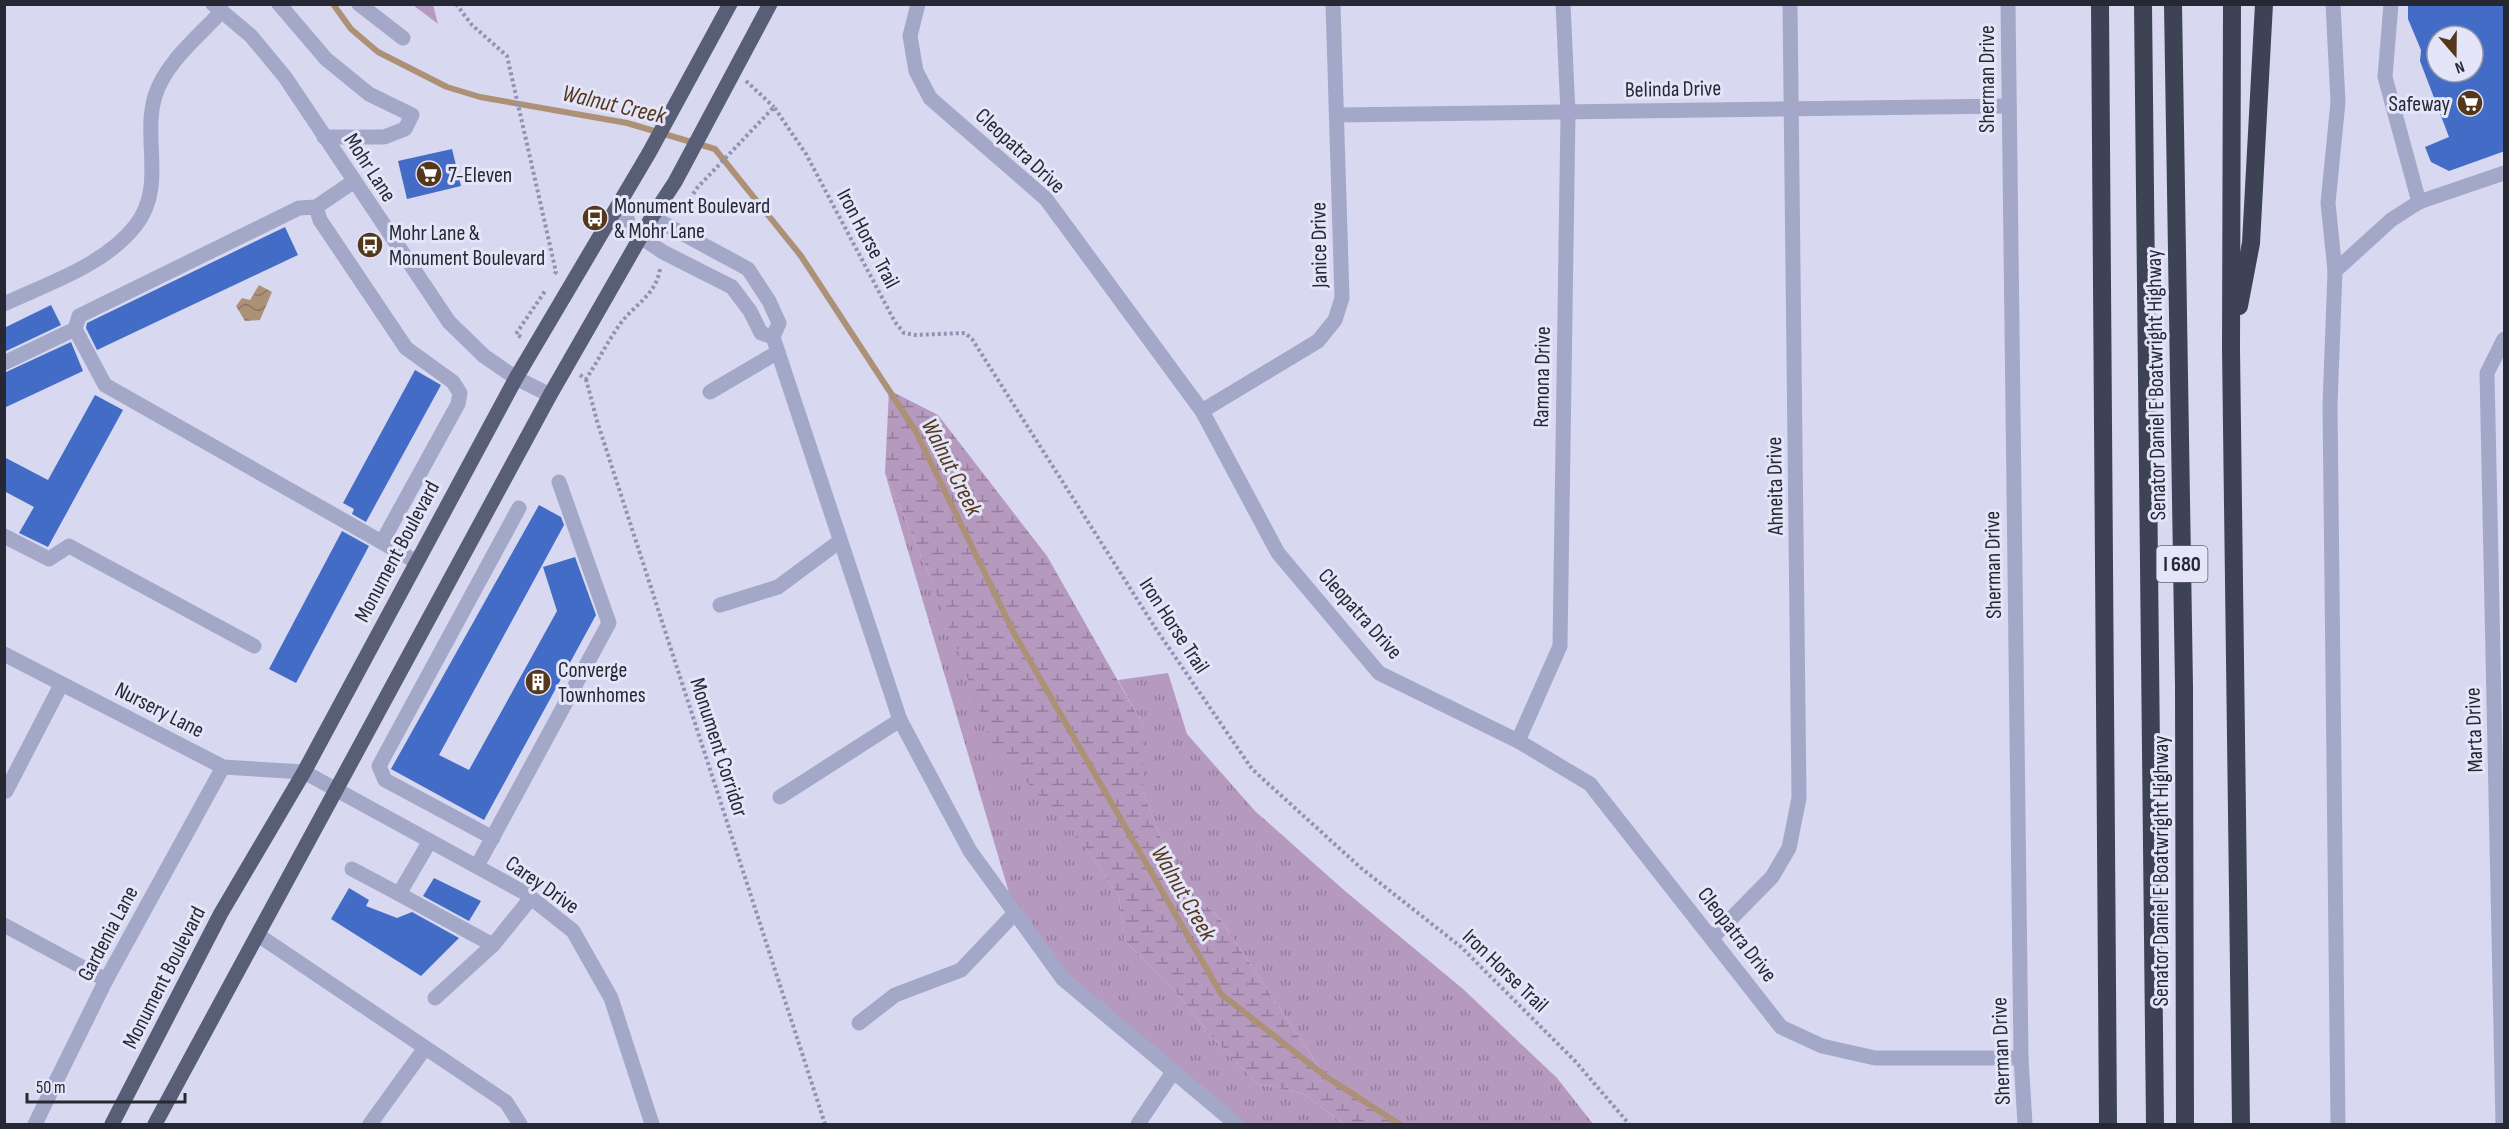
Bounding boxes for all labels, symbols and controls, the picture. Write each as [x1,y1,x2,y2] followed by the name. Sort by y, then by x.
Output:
[2425,24,2485,84] north arrow
[1974,25,2001,133] street label: Sherman Drive
[2452,56,2467,77] text: N
[1625,75,1721,104] street label: Belinda Drive
[559,79,669,131] water label: Walnut Creek
[2455,88,2485,118] supermarket icon: Safeway
[2389,91,2451,118] place label: Safeway
[969,103,1071,200] street label: Cleopatra Drive
[338,128,402,207] street label: Mohr Lane
[414,159,444,189] supermarket icon: 7-Eleven
[448,162,512,189] place label: 7-Eleven
[830,184,905,293] street label: Iron Horse Trail
[614,193,770,245] place label: Monument Boulevard & Mohr Lane
[1305,202,1334,289] street label: Janice Drive
[580,203,610,233] bus stop icon: Monument Boulevard & Mohr Lane
[389,220,545,272] place label: Mohr Lane & Monument Boulevard
[355,230,385,260] bus stop icon: Mohr Lane & Monument Boulevard
[2141,249,2172,521] street label: Senator Daniel E Boatwright Highway
[1528,326,1557,428] street label: Ramona Drive
[915,414,989,522] water label: Walnut Creek
[1761,437,1790,536] street label: Ahneita Drive
[349,476,446,627] street label: Monument Boulevard
[1979,511,2008,619] street label: Sherman Drive
[2156,546,2208,582] road number: I 680
[1312,563,1408,665] street label: Cleopatra Drive
[1133,573,1215,679] street label: Iron Horse Trail
[558,657,646,709] place label: Converge Townhomes
[523,667,553,697] building icon: Converge Townhomes
[683,675,754,820] street label: Monument Corridor
[110,676,208,744] street label: Nursery Lane
[2460,687,2489,773] street label: Marta Drive
[2148,735,2175,1007] street label: Senator Daniel E Boatwright Highway
[1145,840,1223,947] water label: Walnut Creek
[500,850,584,920] street label: Carey Drive
[72,882,145,986] street label: Gardenia Lane
[1691,882,1782,988] street label: Cleopatra Drive
[117,902,212,1053] street label: Monument Boulevard
[1456,924,1554,1019] street label: Iron Horse Trail
[1986,997,2017,1105] street label: Sherman Drive
[27,1066,184,1104] scale bar
[36,1077,66,1098] text: 50 m

